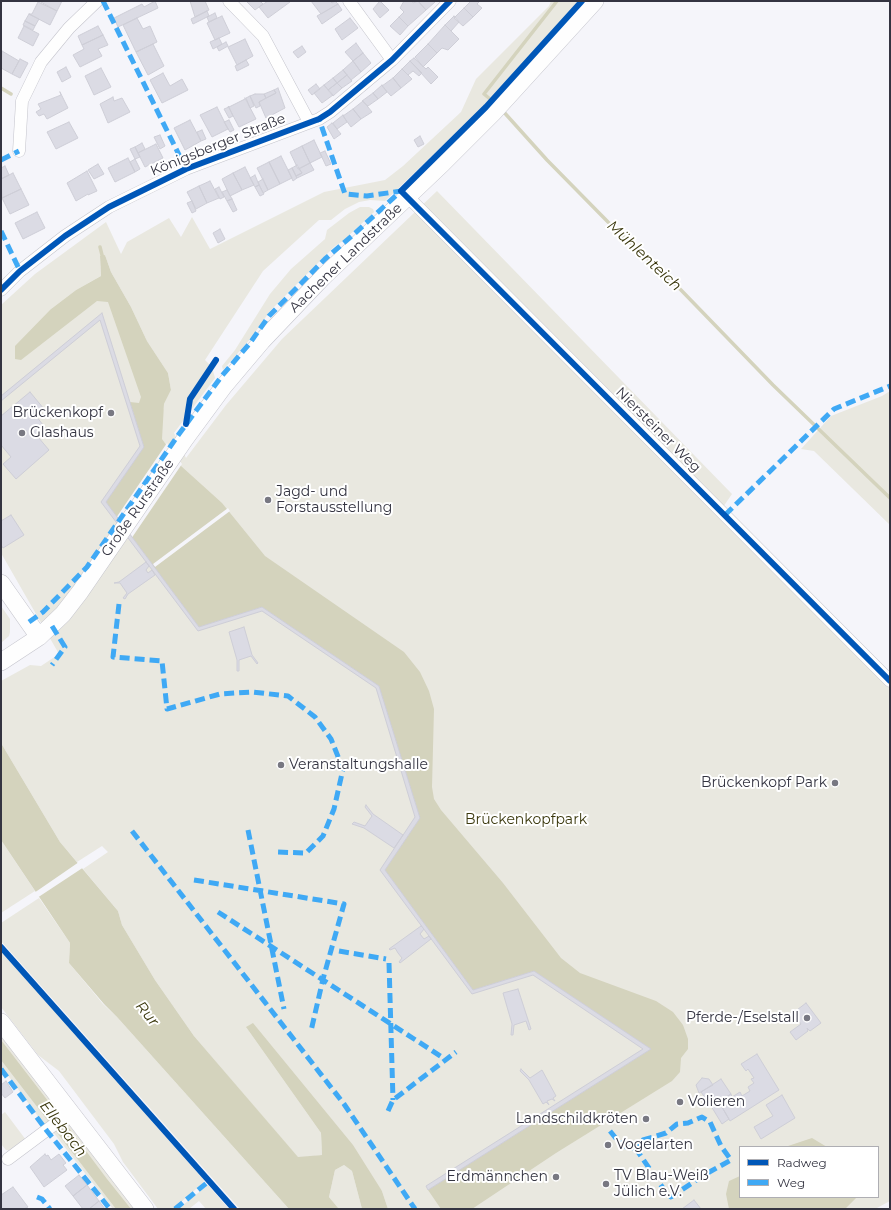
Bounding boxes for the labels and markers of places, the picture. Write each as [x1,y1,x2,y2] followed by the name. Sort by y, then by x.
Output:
[13,405,103,421] place label: Brückenkopf
[106,408,116,418] marker: Brückenkopf
[30,425,94,441] place label: Glashaus
[17,428,27,438] marker: Glashaus
[276,484,392,516] place label: Jagd- und Forstausstellung
[263,495,273,505] marker: Jagd- und Forstausstellung
[289,757,428,773] place label: Veranstaltungshalle
[276,760,286,770] marker: Veranstaltungshalle
[701,775,827,791] place label: Brückenkopf Park
[830,778,840,788] marker: Brückenkopf Park
[686,1010,799,1026] place label: Pferde-/Eselstall
[802,1013,812,1023] marker: Pferde-/Eselstall
[688,1094,745,1110] place label: Volieren
[675,1097,685,1107] marker: Volieren
[516,1111,638,1127] place label: Landschildkröten
[641,1114,651,1124] marker: Landschildkröten
[616,1137,693,1153] place label: Vogelarten
[603,1140,613,1150] marker: Vogelarten
[614,1168,709,1200] place label: TV Blau-Weiß Jülich e.V.
[447,1169,548,1185] place label: Erdmännchen
[551,1172,561,1182] marker: Erdmännchen
[601,1179,611,1189] marker: TV Blau-Weiß Jülich e.V.

